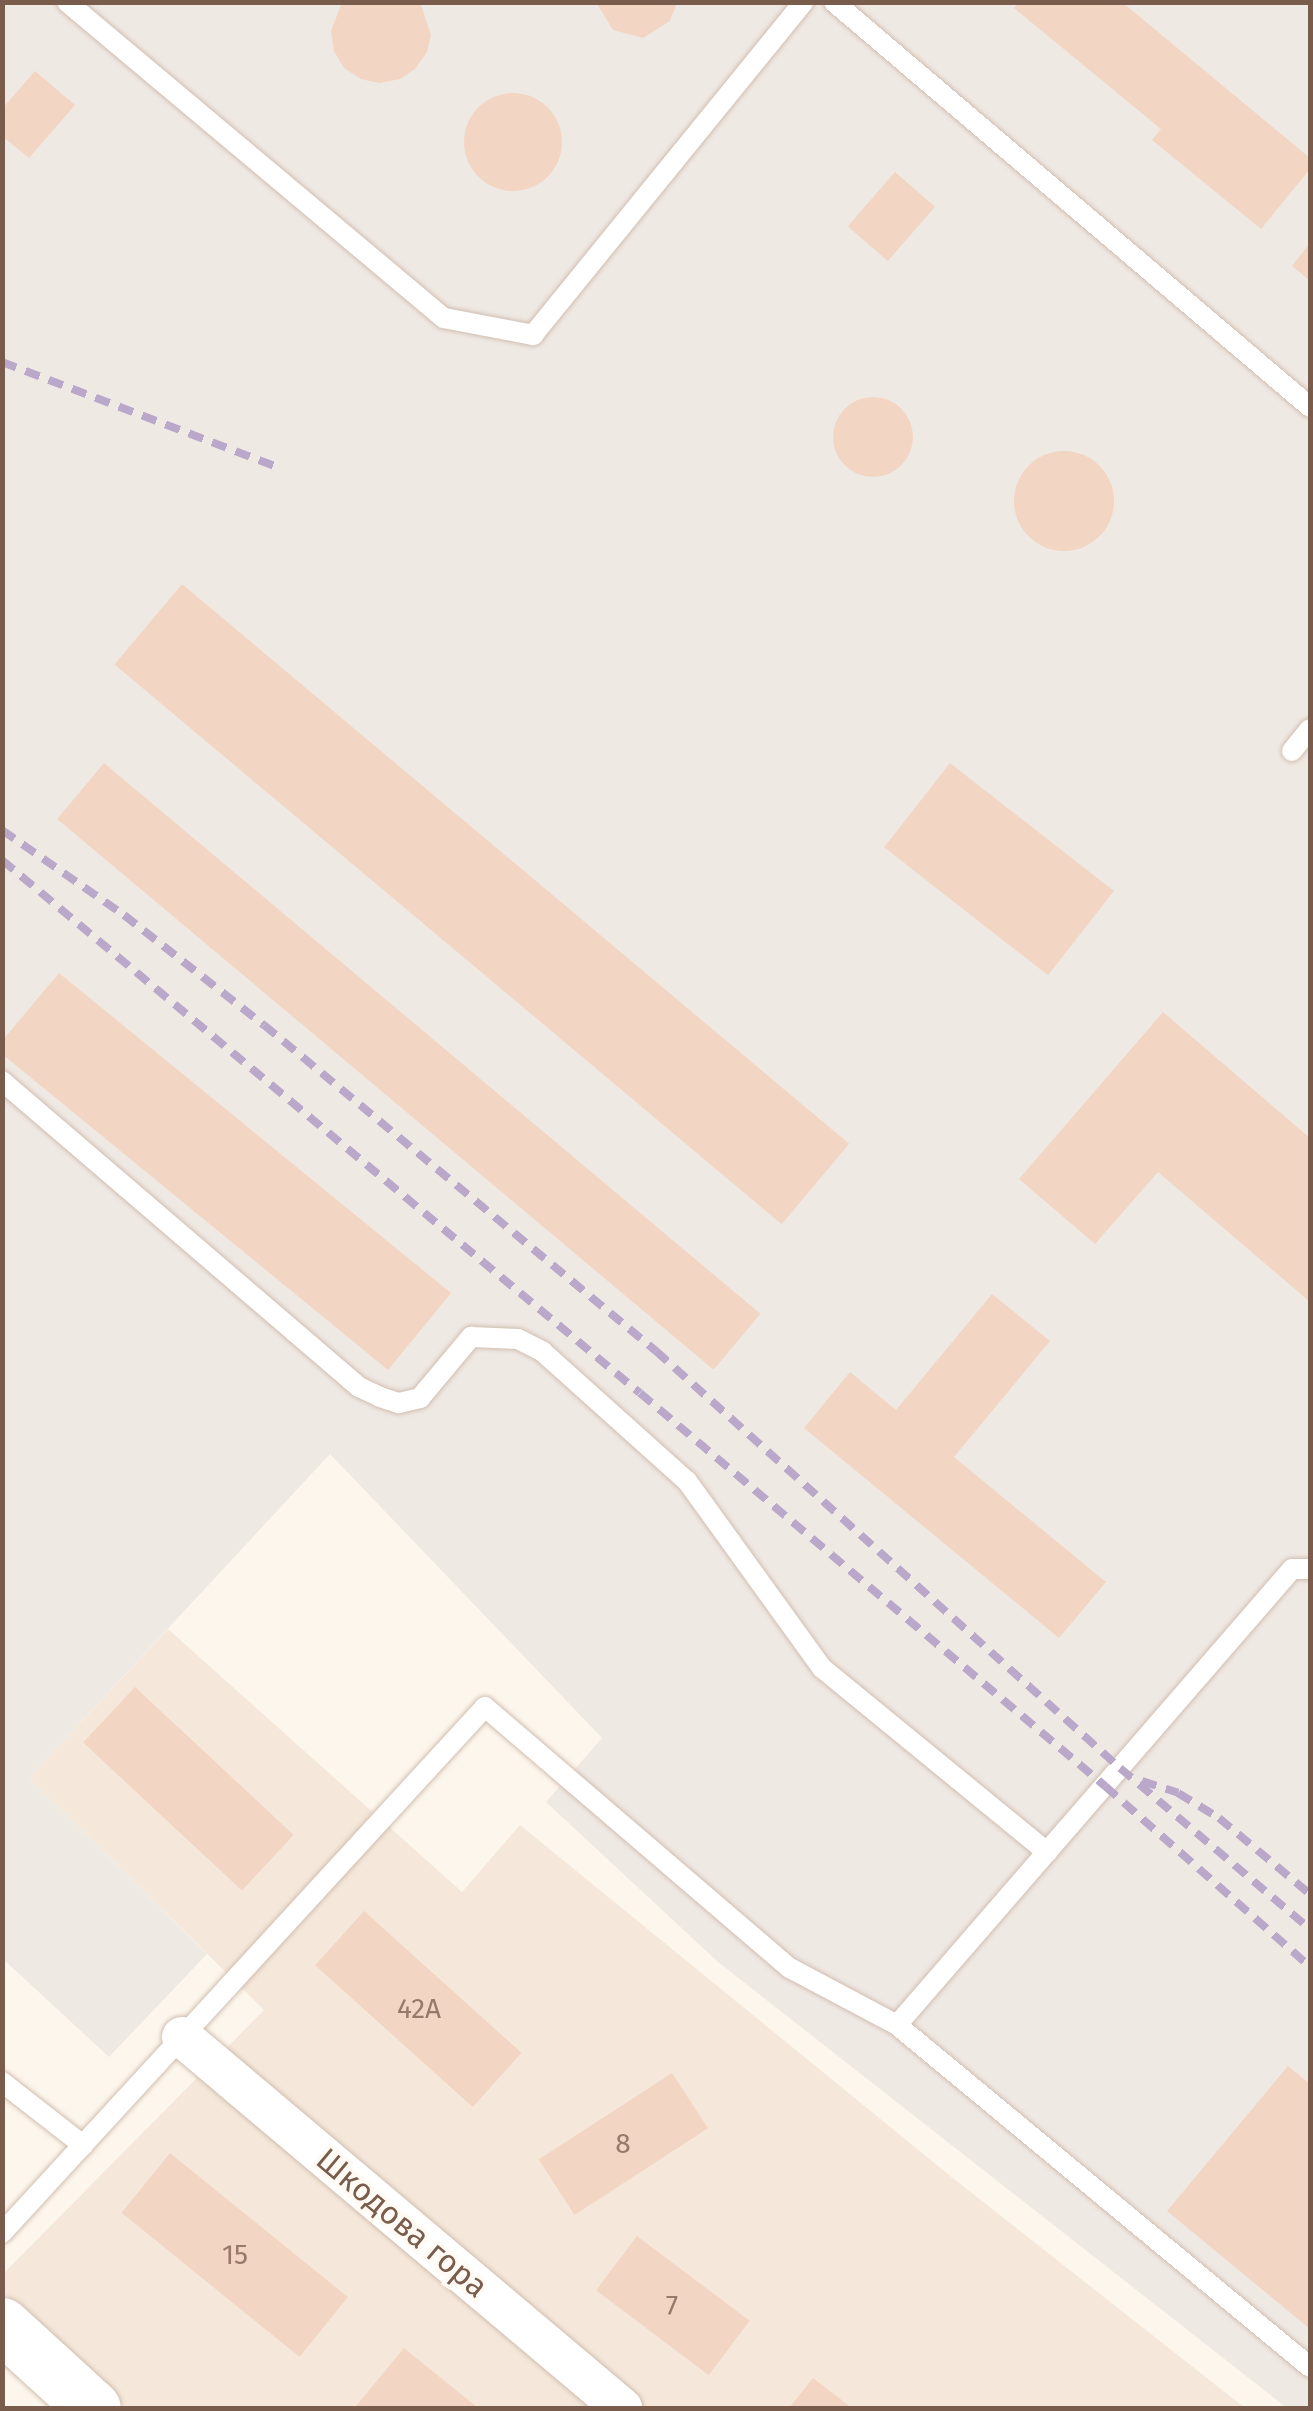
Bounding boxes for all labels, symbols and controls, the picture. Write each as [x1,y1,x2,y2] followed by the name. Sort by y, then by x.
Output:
[397,1992,441,2026] house number: 42А
[615,2127,631,2161] house number: 8
[308,2140,496,2306] street label: Шкодова гора
[222,2238,248,2272] house number: 15
[666,2289,678,2323] house number: 7

